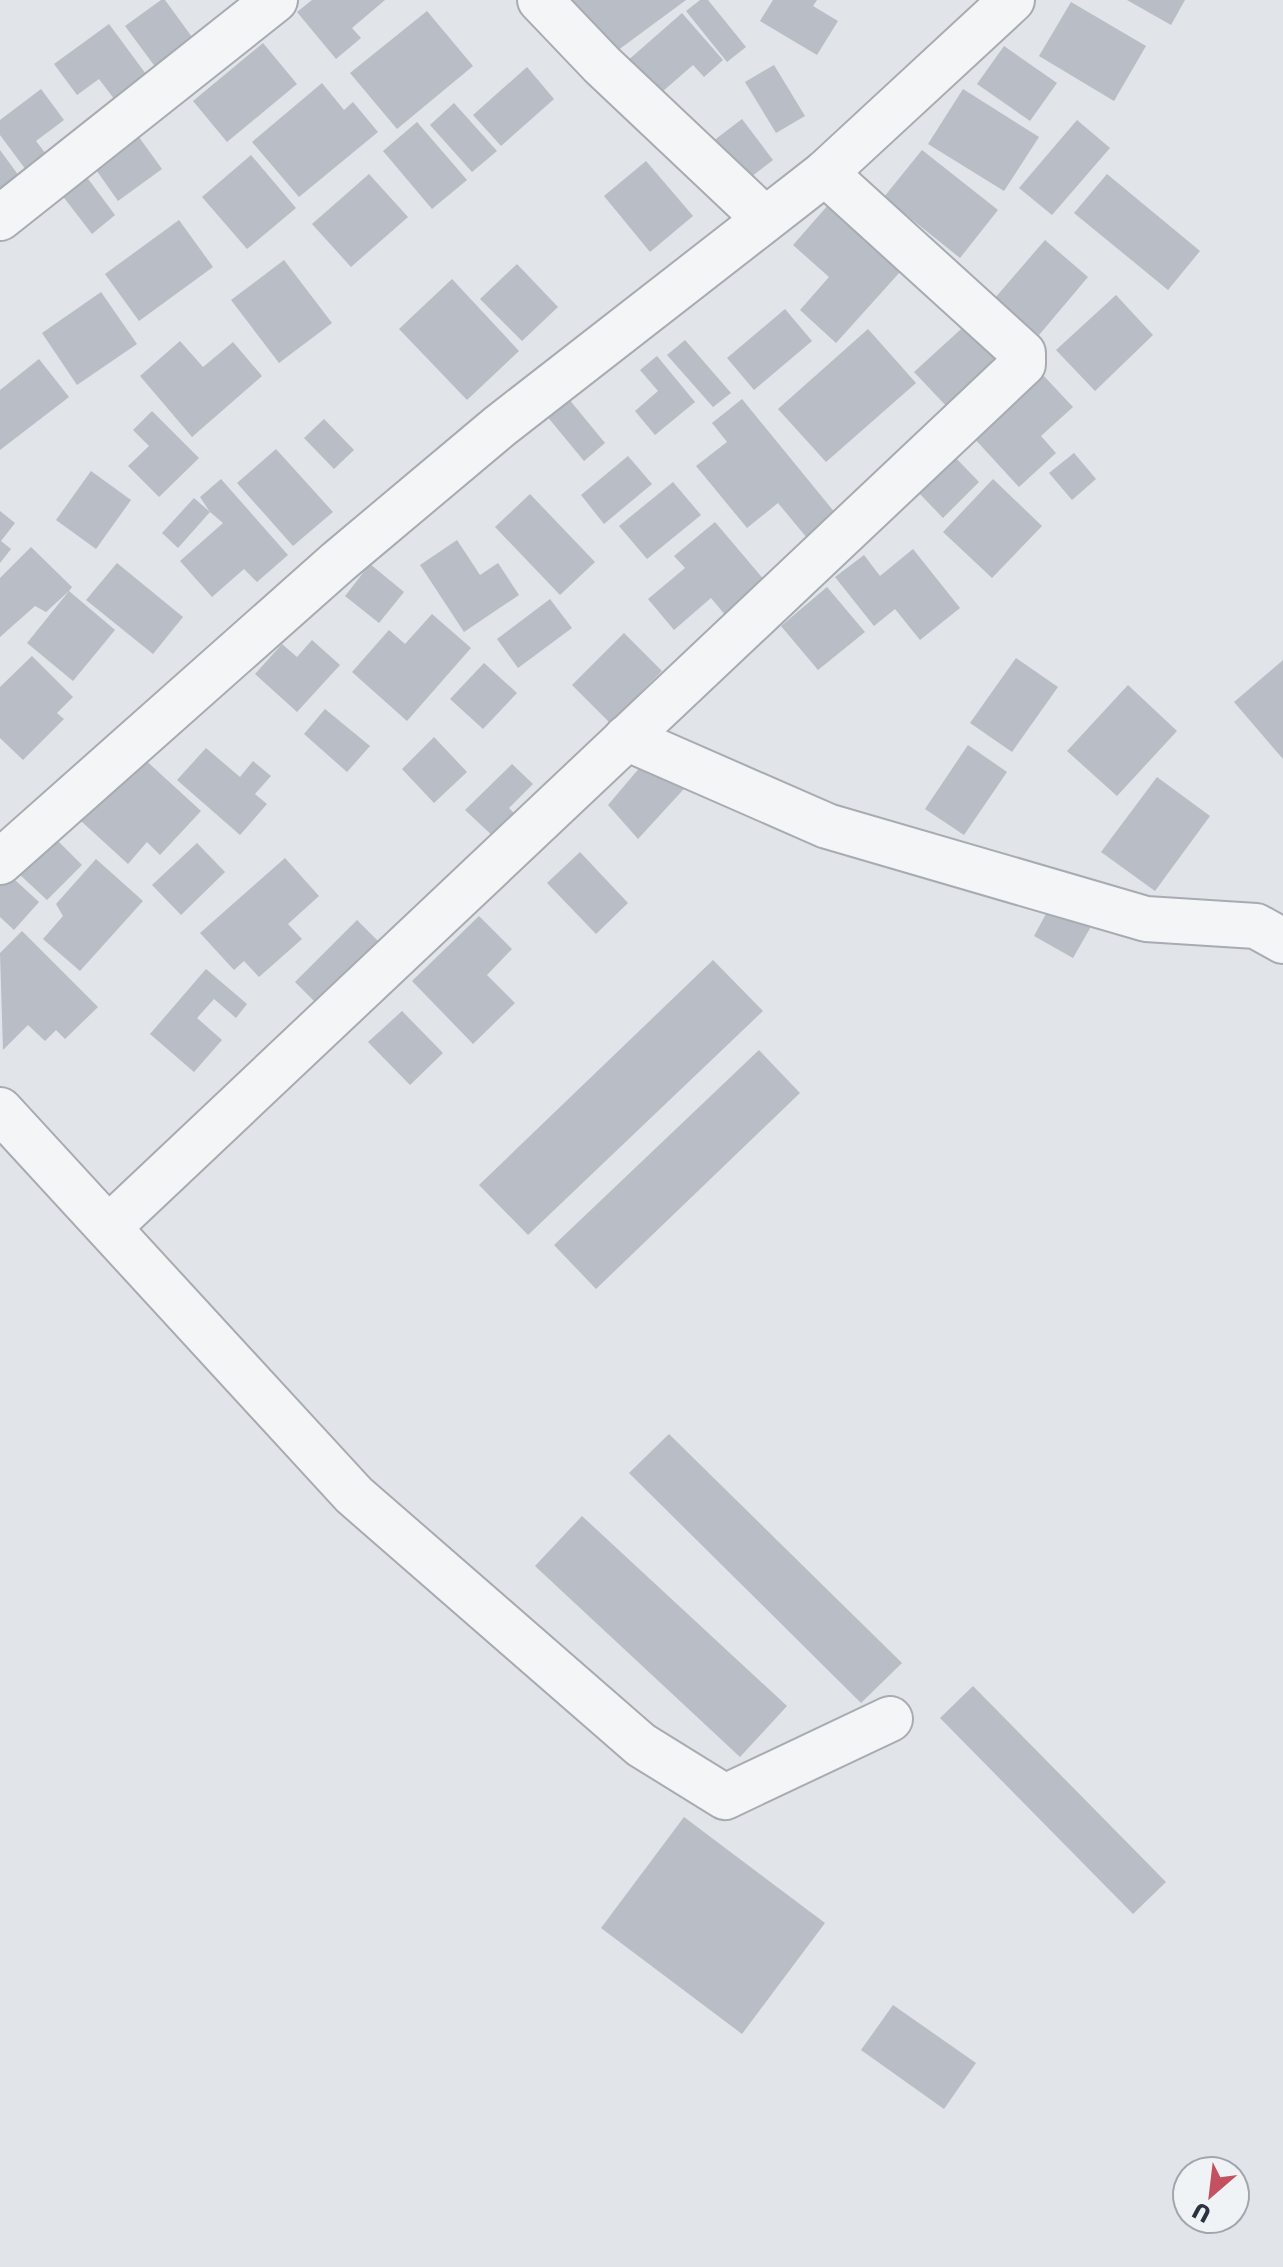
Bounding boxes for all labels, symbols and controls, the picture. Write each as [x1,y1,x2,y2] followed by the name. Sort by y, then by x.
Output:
[1171,2155,1251,2235] north arrow
[1188,2197,1216,2227] text: U

